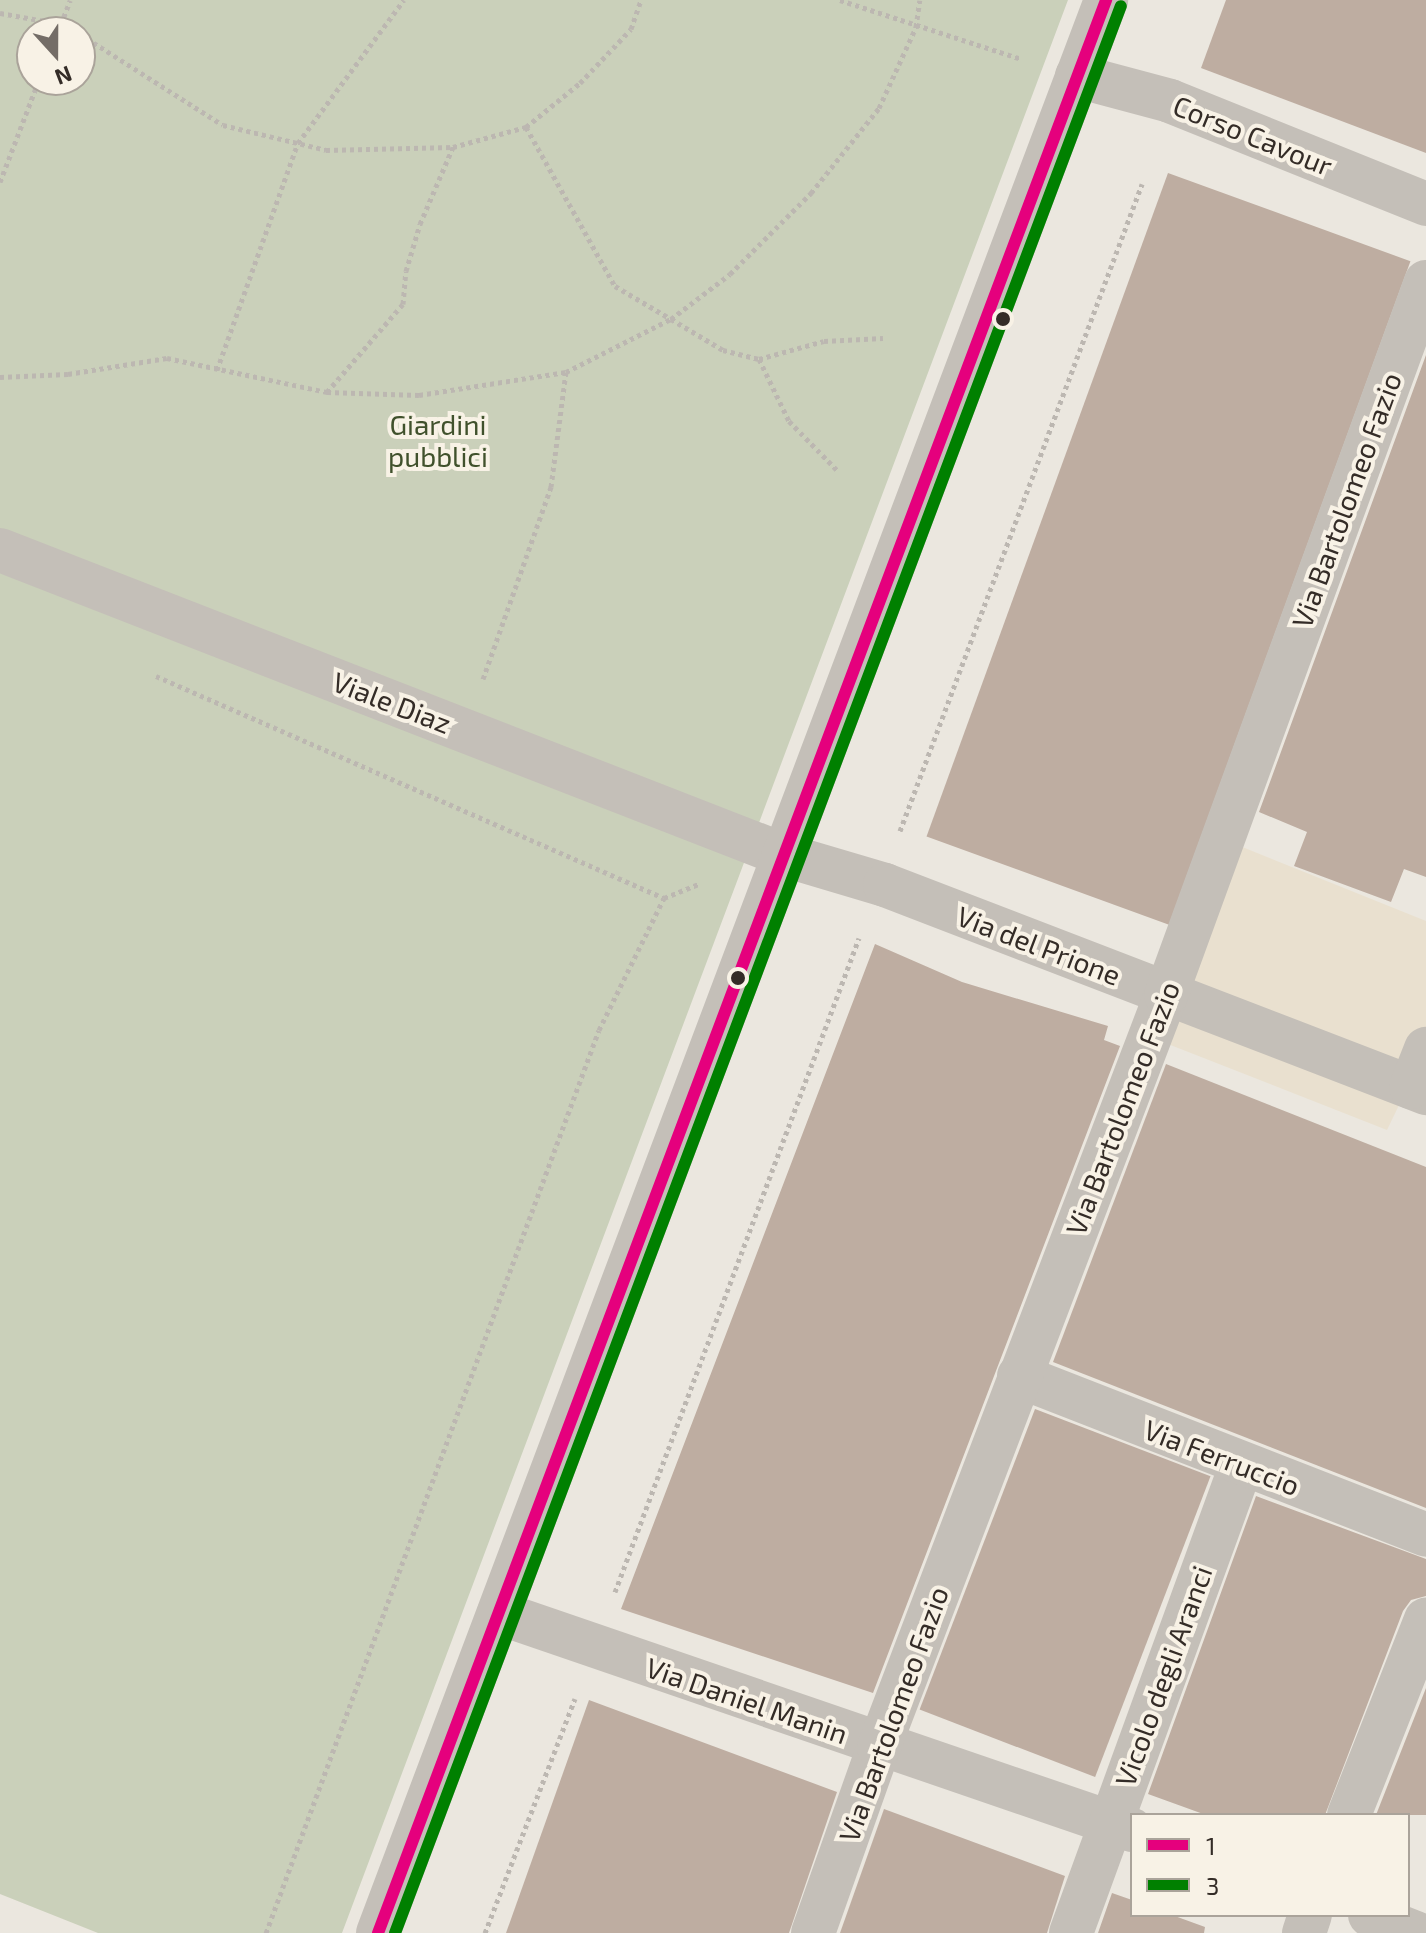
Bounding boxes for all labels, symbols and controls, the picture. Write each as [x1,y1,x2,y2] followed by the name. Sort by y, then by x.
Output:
[16,16,96,96] north arrow
[52,62,76,92] text: N
[1169,88,1337,182] street label: Corso Cavour
[995,311,1011,327] unlabelled marker
[1284,368,1408,632] street label: Via Bartolomeo Fazio
[388,407,488,473] park label: Giardini pubblici
[328,664,456,740] street label: Viale Diaz
[952,898,1126,992] street label: Via del Prione
[730,970,746,986] unlabelled marker
[1058,976,1186,1240] street label: Via Bartolomeo Fazio
[1140,1412,1304,1502] street label: Via Ferruccio
[1107,1561,1219,1791] street label: Vicolo degli Aranci
[831,1582,955,1846] street label: Via Bartolomeo Fazio
[641,1650,853,1750] street label: Via Daniel Manin
[1130,1813,1410,1917] legend
[1206,1831,1216,1860] text: 1
[1206,1871,1219,1900] text: 3

